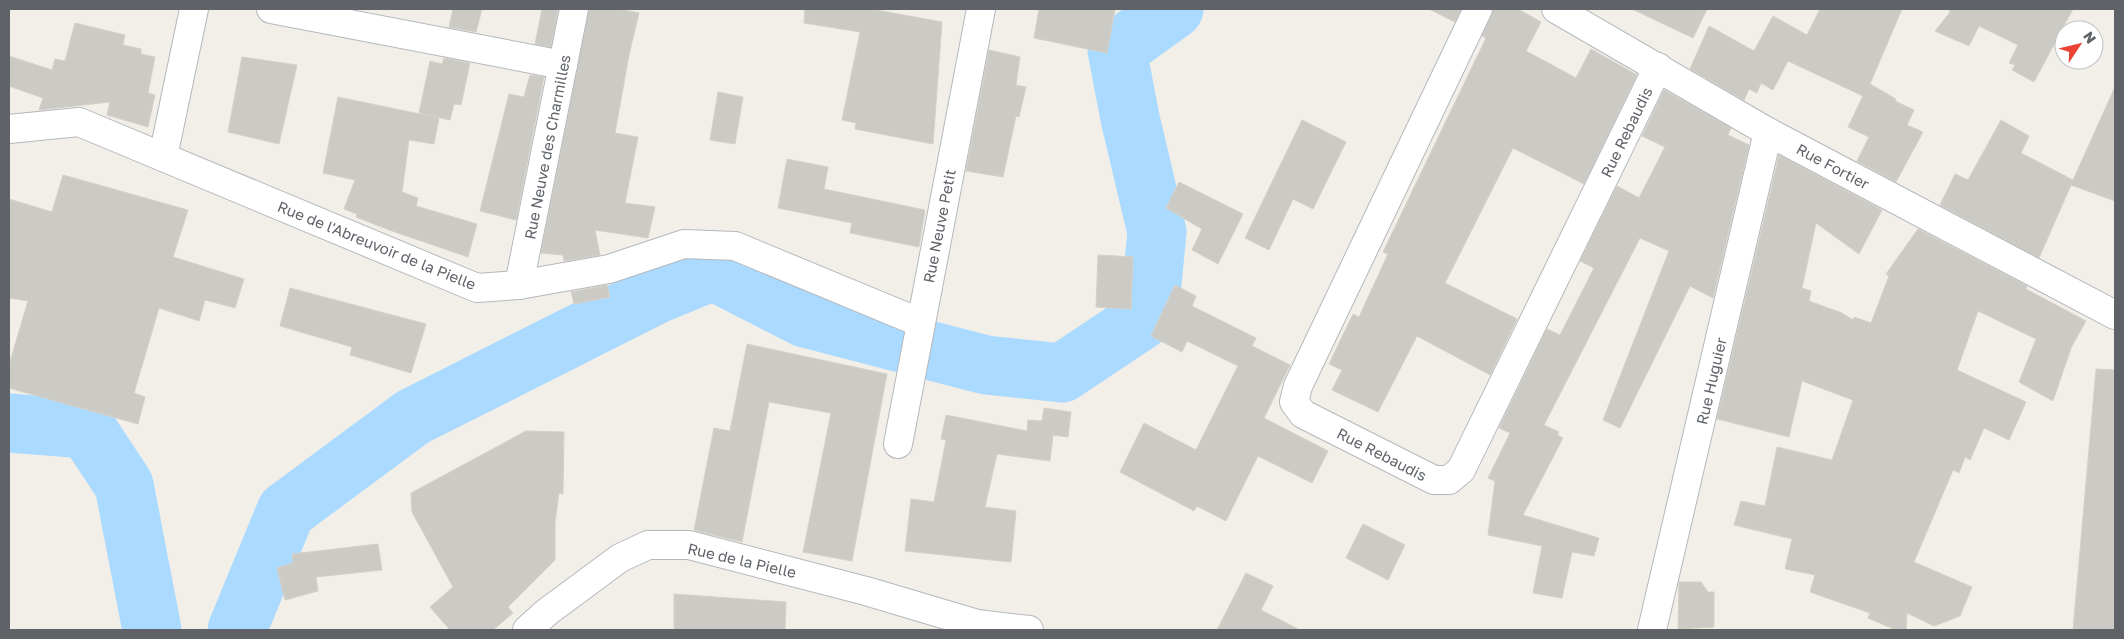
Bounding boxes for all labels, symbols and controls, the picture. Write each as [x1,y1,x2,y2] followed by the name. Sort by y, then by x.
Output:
[2054,20,2104,70] north arrow
[2080,28,2100,46] text: N
[520,53,574,241] street label: Rue Neuve des Charmilles
[1596,84,1656,180] street label: Rue Rebaudis
[1793,139,1873,193] street label: Rue Fortier
[919,168,959,284] street label: Rue Neuve Petit
[275,197,479,293] street label: Rue de l'Abreuvoir de la Pielle
[1692,336,1730,426] street label: Rue Huguier
[1334,424,1430,484] street label: Rue Rebaudis
[686,539,798,581] street label: Rue de la Pielle

